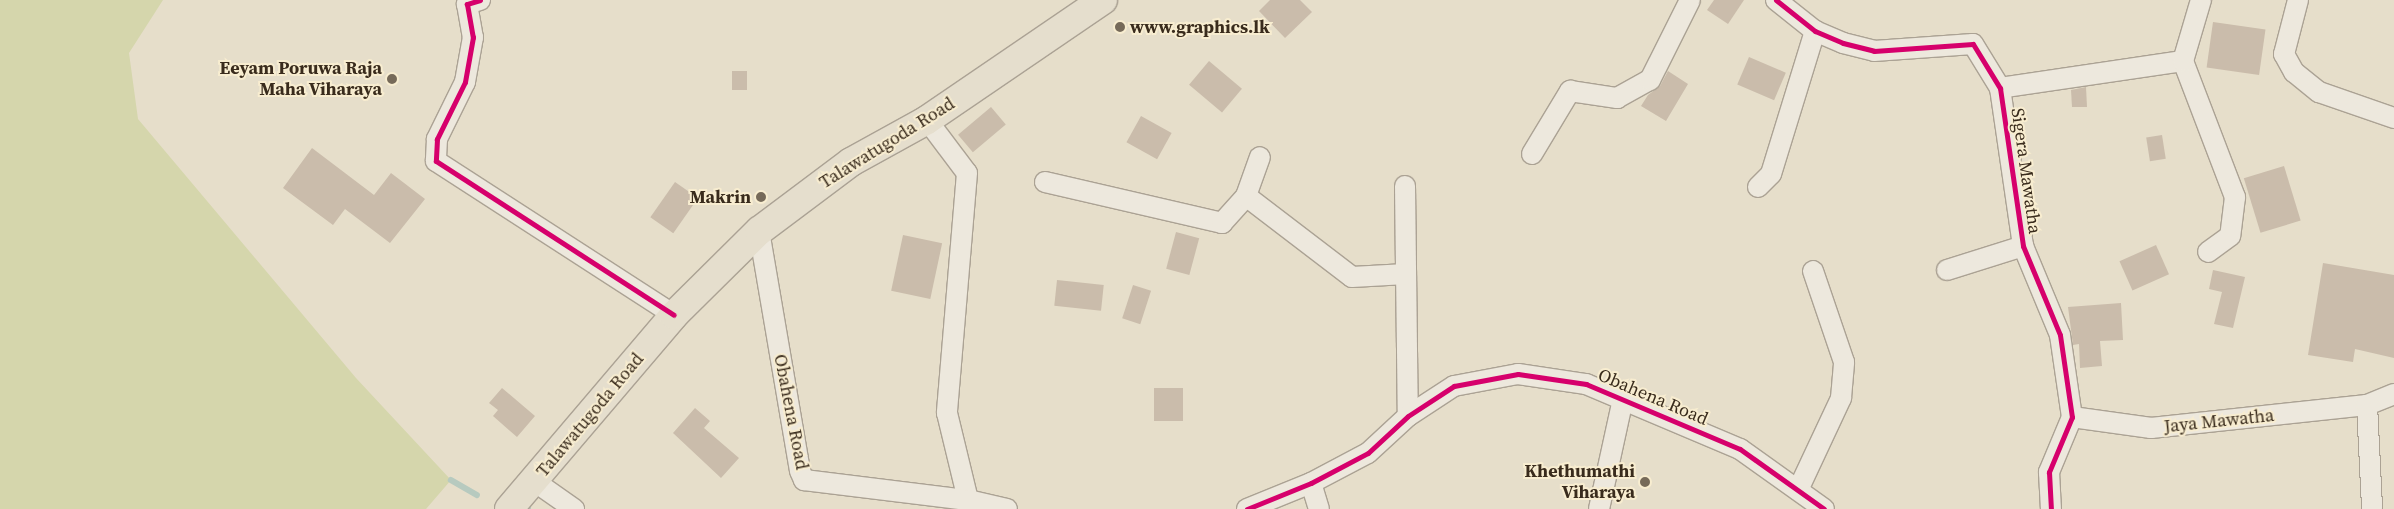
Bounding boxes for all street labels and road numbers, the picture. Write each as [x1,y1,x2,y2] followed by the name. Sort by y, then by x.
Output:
[815,93,959,193] street label: Talawatugoda Road
[2006,107,2046,235] street label: Sigera Mawatha
[532,349,648,481] street label: Talawatugoda Road
[769,352,813,472] street label: Obahena Road
[1595,364,1711,430] street label: Obahena Road
[2163,404,2275,438] street label: Jaya Mawatha

